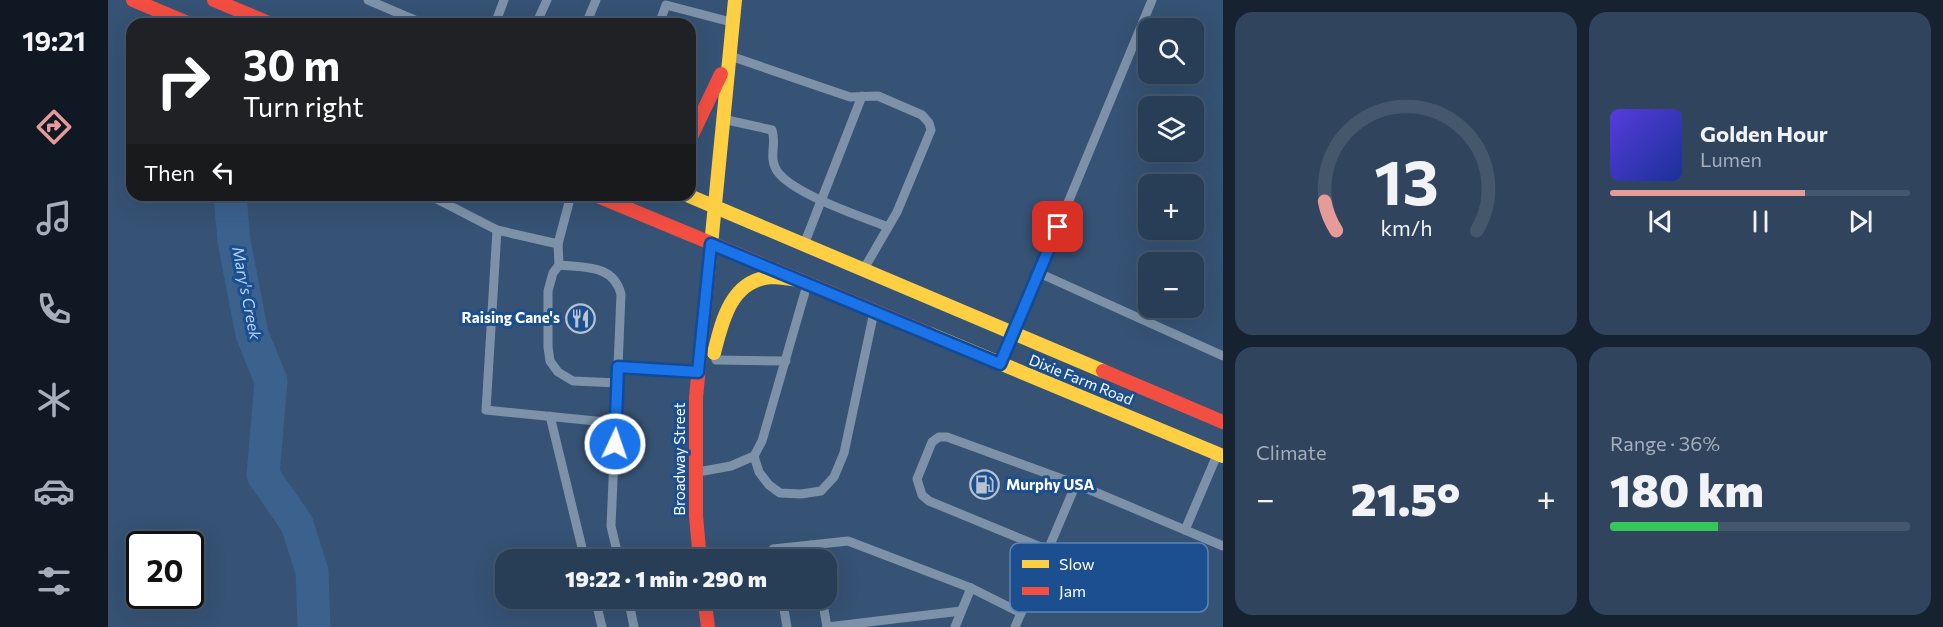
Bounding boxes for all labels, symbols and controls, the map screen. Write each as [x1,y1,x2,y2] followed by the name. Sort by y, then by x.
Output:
[1138,18,1204,318] map controls
[1138,18,1204,84] button: search
[22,24,86,57] text: 19:21
[243,38,340,90] text: 30 m
[144,42,222,120] icon: right
[243,90,363,123] text: Turn right
[1138,96,1204,162] button: layers
[33,106,75,148] icon: directions
[1700,120,1828,147] text: Golden Hour
[1374,142,1438,218] text: 13
[1700,147,1762,171] text: Lumen
[207,156,240,189] icon: left
[144,159,195,186] text: Then
[1138,174,1204,240] button: +
[33,197,75,239] icon: music
[1032,201,1083,252] pin
[1644,205,1677,238] icon: previous
[1744,205,1777,238] icon: pause
[1844,205,1877,238] icon: next
[1041,210,1074,243] icon: arrive
[1380,214,1432,240] text: km/h
[229,245,266,341] water label: Mary's Creek
[1138,252,1204,318] button: −
[33,288,75,330] icon: phone
[565,302,597,334] restaurant icon: Raising Cane's
[462,308,560,326] place label: Raising Cane's
[1027,350,1136,408] street label: Dixie Farm Road
[33,379,75,421] icon: climate
[670,402,688,516] street label: Broadway Street
[583,412,647,476] position arrow
[1610,431,1720,455] text: Range · 36%
[1256,440,1326,464] text: Climate
[1610,461,1764,516] text: 180 km
[969,469,1001,501] fuel station icon: Murphy USA
[33,470,75,512] icon: car
[1351,470,1461,525] text: 21.5°
[1006,475,1094,493] place label: Murphy USA
[1256,477,1275,518] text: −
[1537,477,1556,518] text: +
[126,531,204,609] speed limit sign: 20
[1010,543,1208,612] legend
[1059,554,1095,573] text: Slow
[33,560,75,602] icon: filters
[565,565,767,592] text: 19:22 · 1 min · 290 m
[1059,581,1086,600] text: Jam

